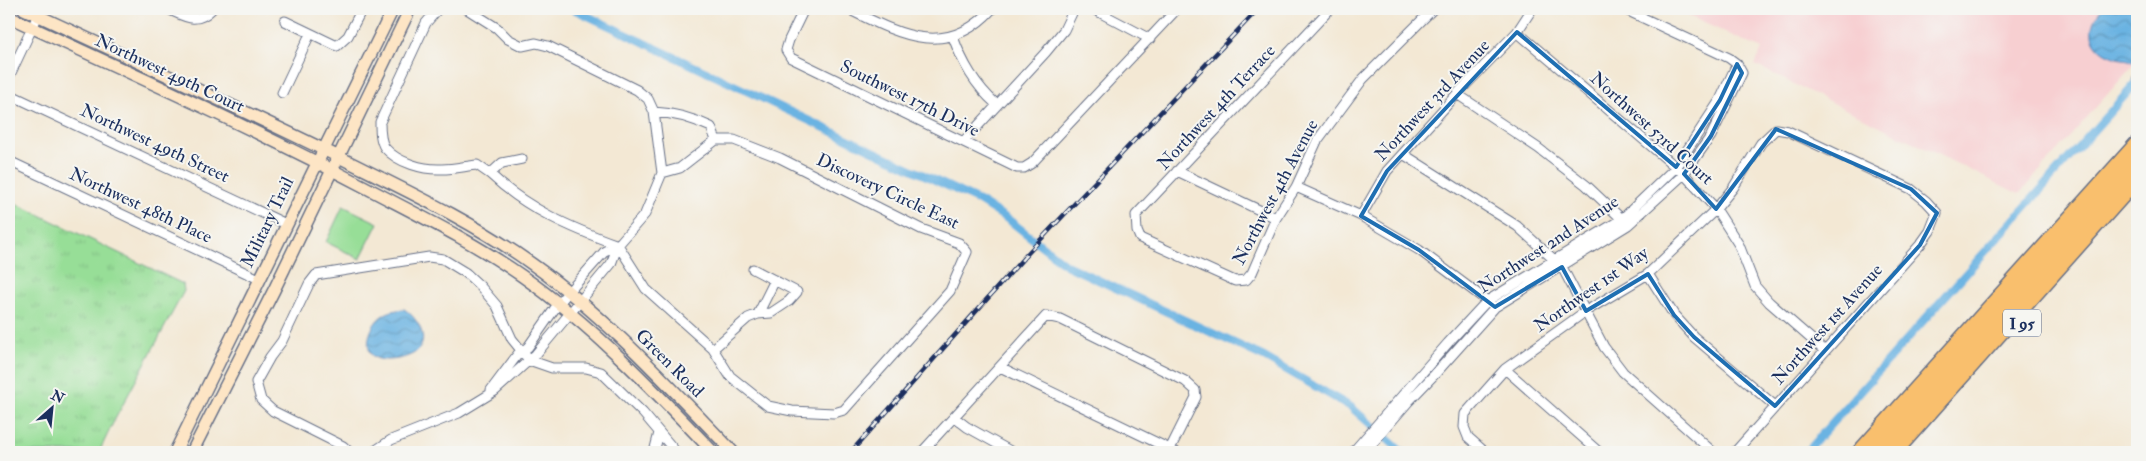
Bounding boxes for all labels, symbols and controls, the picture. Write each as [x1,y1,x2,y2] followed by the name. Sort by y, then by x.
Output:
[91,29,248,118] street label: Northwest 49th Court
[1370,34,1495,166] street label: Northwest 3rd Avenue
[1152,39,1281,175] street label: Northwest 4th Terrace
[836,55,984,142] street label: Southwest 17th Drive
[1585,67,1718,190] street label: Northwest 53rd Court
[77,99,233,188] street label: Northwest 49th Street
[1227,115,1324,269] street label: Northwest 4th Avenue
[813,148,963,235] street label: Discovery Circle East
[66,162,216,249] street label: Northwest 48th Place
[236,173,299,271] street label: Military Trail
[1473,190,1624,299] street label: Northwest 2nd Avenue
[1530,241,1654,337] street label: Northwest 1st Way
[1767,259,1888,390] street label: Northwest 1st Avenue
[2003,309,2041,336] road number: I 95
[631,324,709,403] street label: Green Road
[28,384,78,434] north arrow
[47,386,68,407] text: N

